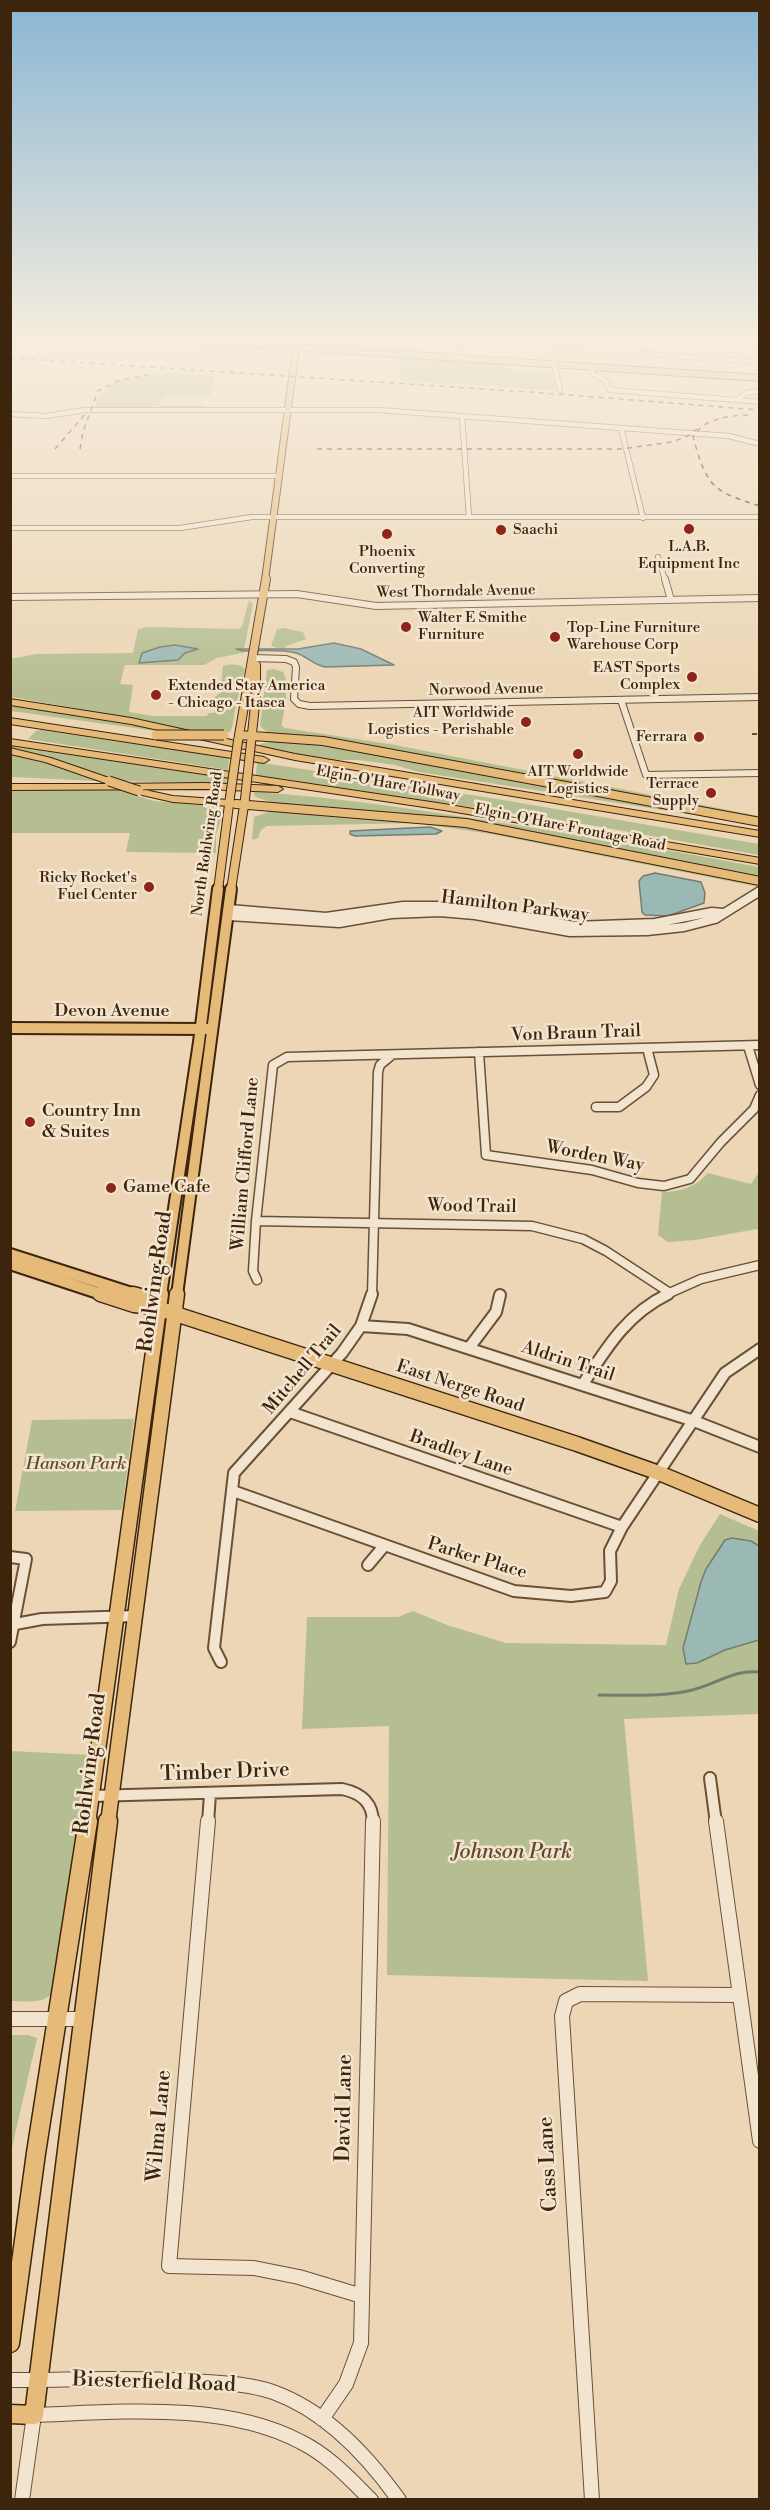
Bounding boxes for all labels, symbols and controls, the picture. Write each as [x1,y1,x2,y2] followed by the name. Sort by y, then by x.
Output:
[513,521,558,539] place label: Saachi
[682,522,696,536] marker: L.A.B. Equipment Inc
[494,523,508,537] marker: Saachi
[380,527,394,541] marker: Phoenix Converting
[638,538,740,573] place label: L.A.B. Equipment Inc
[349,543,425,578] place label: Phoenix Converting
[376,582,536,602] street label: West Thorndale Avenue
[418,609,527,644] place label: Walter E Smithe Furniture
[567,619,700,654] place label: Top-Line Furniture Warehouse Corp
[399,620,413,634] marker: Walter E Smithe Furniture
[548,630,562,644] marker: Top-Line Furniture Warehouse Corp
[593,659,680,694] place label: EAST Sports Complex
[685,670,699,684] marker: EAST Sports Complex
[168,677,325,712] place label: Extended Stay America - Chicago - Itasca
[429,680,543,700] street label: Norwood Avenue
[149,688,163,702] marker: Extended Stay America - Chicago - Itasca
[367,704,514,739] place label: AIT Worldwide Logistics - Perishable
[519,715,533,729] marker: AIT Worldwide Logistics - Perishable
[636,728,687,746] place label: Ferrara
[692,730,706,744] marker: Ferrara
[571,747,585,761] marker: AIT Worldwide Logistics
[314,762,462,806] street label: Elgin-O'Hare Tollway
[527,763,629,798] place label: AIT Worldwide Logistics
[189,771,227,917] street label: North Rohlwing Road
[646,775,699,810] place label: Terrace Supply
[704,786,718,800] marker: Terrace Supply
[473,801,667,855] street label: Elgin-O'Hare Frontage Road
[39,869,137,904] place label: Ricky Rocket's Fuel Center
[142,880,156,894] marker: Ricky Rocket's Fuel Center
[440,887,590,927] street label: Hamilton Parkway
[54,1001,170,1023] street label: Devon Avenue
[511,1021,641,1047] street label: Von Braun Trail
[228,1076,264,1252] street label: William Clifford Lane
[42,1101,141,1144] place label: Country Inn & Suites
[23,1115,37,1129] marker: Country Inn & Suites
[544,1137,646,1177] street label: Worden Way
[123,1177,211,1199] place label: Game Cafe
[104,1181,118,1195] marker: Game Cafe
[427,1195,517,1219] street label: Wood Trail
[134,1210,178,1354] street label: Rohlwing Road
[259,1321,347,1419] street label: Mitchell Trail
[519,1337,617,1387] street label: Aldrin Trail
[393,1356,527,1418] street label: East Nerge Road
[407,1426,515,1482] street label: Bradley Lane
[25,1454,127,1476] park label: Hanson Park
[425,1534,529,1584] street label: Parker Place
[70,1692,112,1836] street label: Rohlwing Road
[160,1758,290,1788] street label: Timber Drive
[452,1840,572,1866] park label: Johnson Park
[331,2054,359,2162] street label: David Lane
[143,2069,177,2183] street label: Wilma Lane
[534,2116,564,2212] street label: Cass Lane
[72,2368,236,2398] street label: Biesterfield Road

